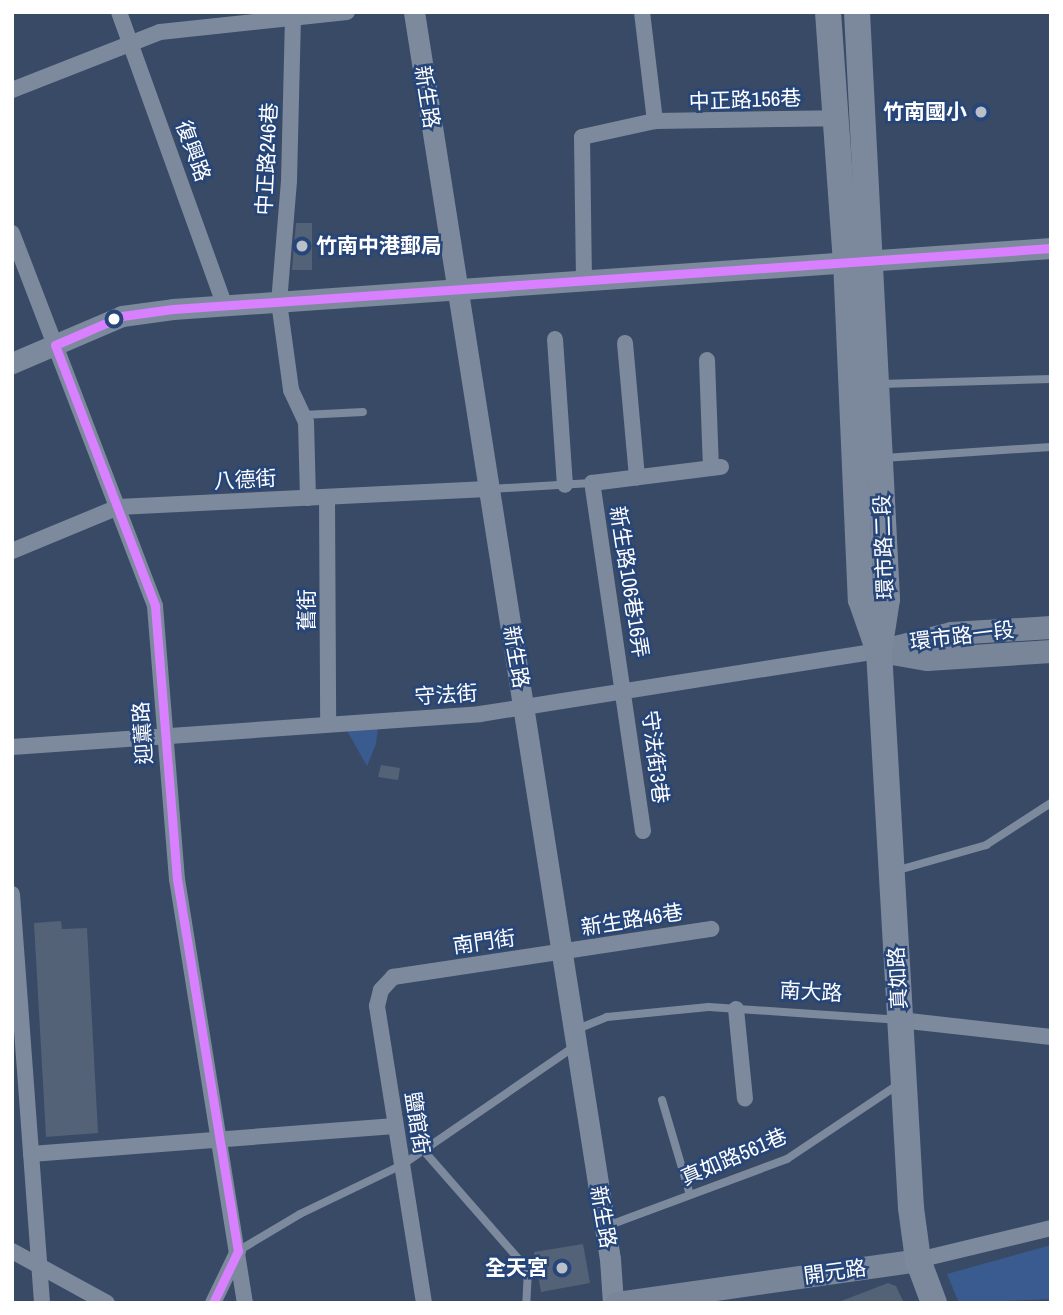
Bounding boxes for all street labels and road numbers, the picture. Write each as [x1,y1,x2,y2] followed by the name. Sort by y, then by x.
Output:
[410,64,444,130] street label: 新生路
[688,85,802,115] street label: 中正路156巷
[251,102,283,216] street label: 中正路246巷
[170,117,216,185] street label: 復興路
[213,466,277,494] street label: 八德街
[870,494,898,600] street label: 環市路二段
[605,505,653,659] street label: 新生路106巷16弄
[294,589,320,631] street label: 舊街
[908,617,1016,655] street label: 環市路一段
[498,624,534,690] street label: 新生路
[414,680,478,710] street label: 守法街
[128,701,158,765] street label: 迎薰路
[637,709,673,805] street label: 守法街3巷
[579,899,685,941] street label: 新生路46巷
[451,925,517,959] street label: 南門街
[884,946,912,1010] street label: 真如路
[779,978,843,1006] street label: 南大路
[400,1090,434,1156] street label: 鹽館街
[677,1123,791,1191] street label: 真如路561巷
[585,1184,621,1250] street label: 新生路
[802,1255,868,1289] street label: 開元路

